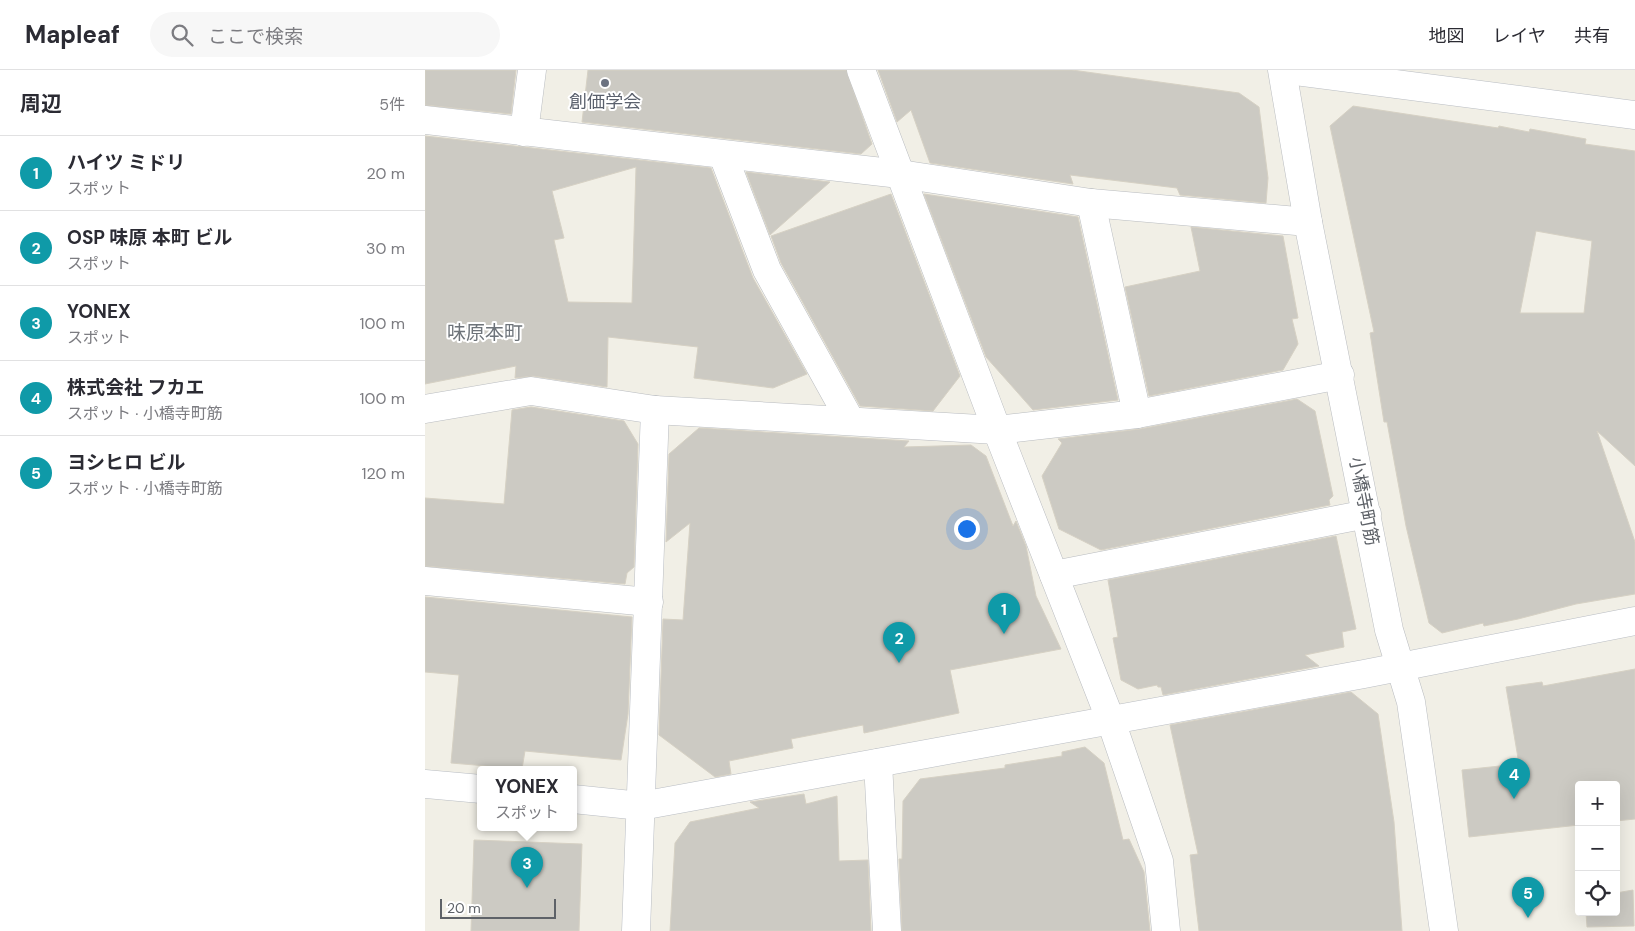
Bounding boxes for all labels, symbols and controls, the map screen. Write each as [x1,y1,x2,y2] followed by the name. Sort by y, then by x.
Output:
[150,12,500,57] search box
[25,19,120,50] text: Mapleaf
[168,21,196,49] icon: search
[208,24,303,49] text: ここで検索
[1429,24,1465,48] text: 地図
[1493,24,1546,48] text: レイヤ
[1574,24,1610,48] text: 共有
[599,77,611,89] marker: 創価学会
[20,90,62,118] text: 周辺
[569,90,641,114] place label: 創価学会
[379,94,405,115] text: 5件
[67,150,185,175] text: ハイツ ミドリ
[33,163,39,184] text: 1
[366,163,405,184] text: 20 m
[67,178,131,199] text: スポット
[67,225,232,250] text: OSP 味原 本町 ビル
[31,238,41,259] text: 2
[366,238,405,259] text: 30 m
[67,253,131,274] text: スポット
[67,299,131,324] text: YONEX
[31,313,41,334] text: 3
[360,313,405,334] text: 100 m
[447,320,523,345] district label: 味原本町
[67,327,131,348] text: スポット
[67,375,204,400] text: 株式会社 フカエ
[31,388,41,409] text: 4
[360,388,405,409] text: 100 m
[67,403,223,424] text: スポット · 小橋寺町筋
[67,450,185,475] text: ヨシヒロ ビル
[1344,455,1384,547] street label: 小橋寺町筋
[31,463,41,484] text: 5
[361,463,405,484] text: 120 m
[67,478,223,499] text: スポット · 小橋寺町筋
[954,516,980,542] your location
[988,593,1020,634] pin: 1
[883,622,915,663] pin: 2
[1498,758,1530,799] pin: 4
[477,766,577,831] popup
[495,774,559,799] text: YONEX
[1575,781,1620,916] map controls
[1575,781,1620,826] button: +
[495,802,559,823] text: スポット
[1575,826,1620,871] button: −
[511,847,543,888] pin: 3
[1575,871,1620,916] button: locate
[1512,877,1544,918] pin: 5
[440,896,556,919] scale bar
[447,899,481,917] text: 20 m

